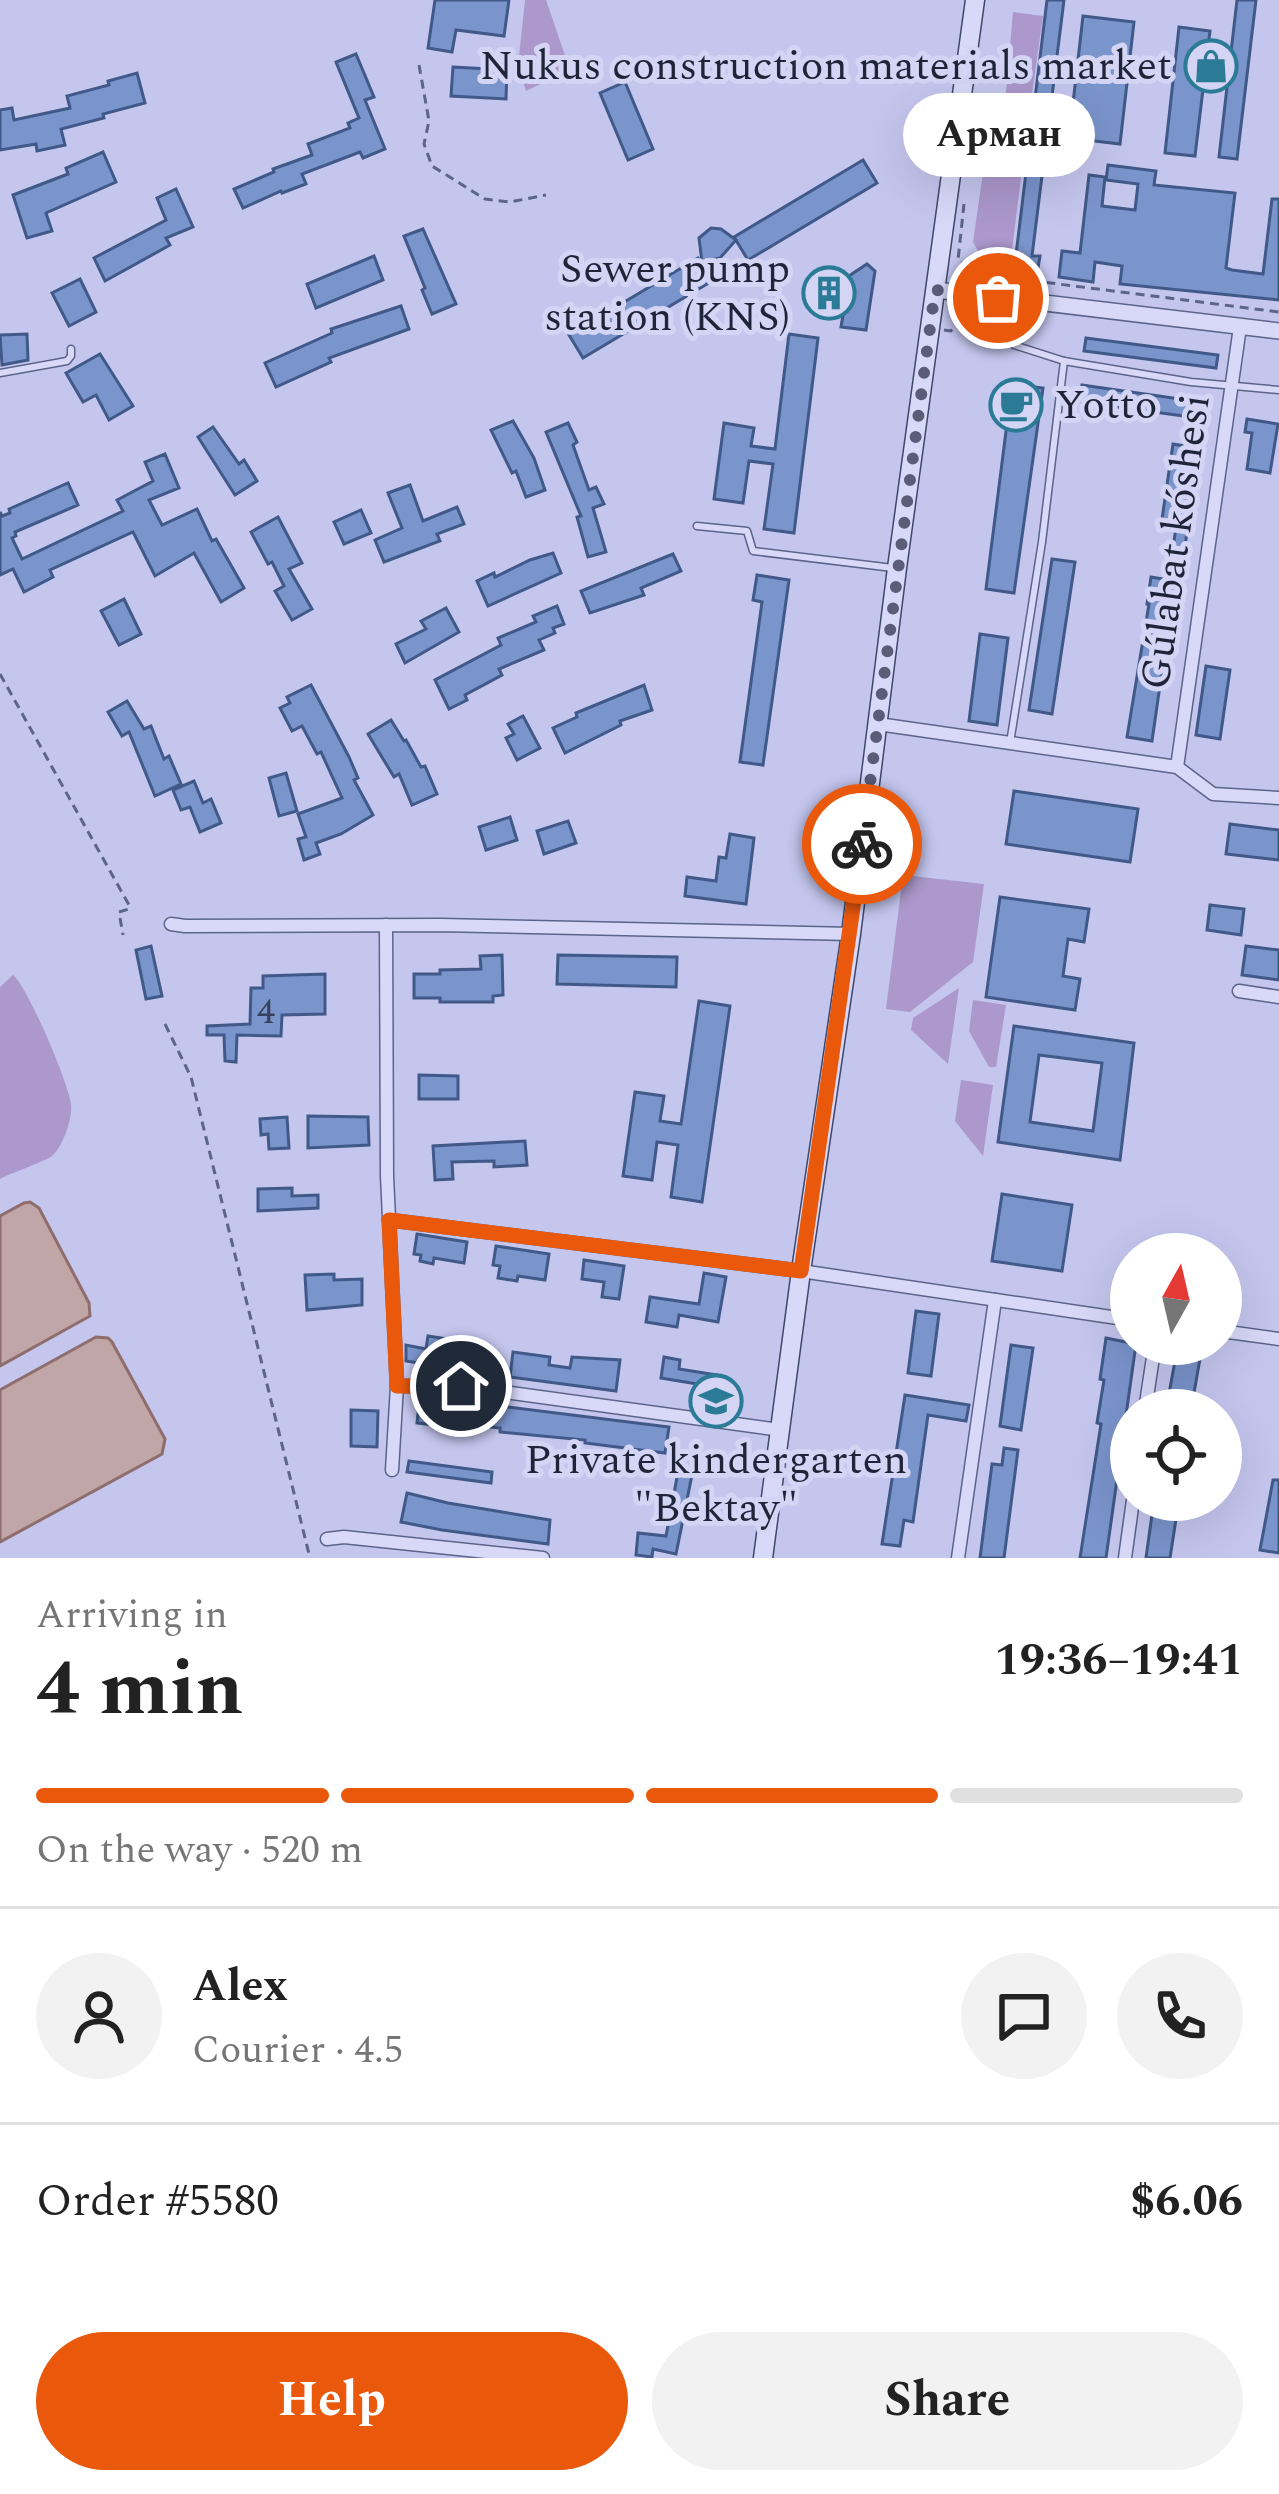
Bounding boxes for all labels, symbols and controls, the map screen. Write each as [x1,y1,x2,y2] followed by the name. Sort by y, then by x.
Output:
[480,35,1172,98] place label: Nukus construction materials market
[1183,38,1239,94] shop icon: Nukus construction materials market
[902,94,1094,178] callout: Арман
[936,105,1062,164] text: Арман
[544,238,790,349] place label: Sewer pump station (KNS)
[947,247,1049,349] pin
[801,265,857,321] building icon: Sewer pump station (KNS)
[965,265,1031,331] icon: bag
[1055,374,1157,437] place label: Yotto
[988,377,1044,433] cafe icon: Yotto
[1124,390,1228,694] street label: Gúlabat kóshesi
[802,784,922,904] courier
[829,811,895,877] icon: bike
[257,985,275,1040] house number: 4
[1110,1233,1242,1365] north arrow
[1110,1233,1242,1521] map controls
[410,1335,512,1437] pin
[428,1353,494,1419] icon: home
[688,1373,744,1429] school or university icon: Private kindergarten "Bektay"
[1110,1389,1242,1521] button: locate
[525,1429,907,1540] place label: Private kindergarten "Bektay"
[36,1586,228,1645] text: Arriving in
[994,1626,1243,1695] text: 19:36–19:41
[36,1630,244,1749] text: 4 min
[36,1821,363,1880] text: On the way · 520 m
[192,1952,288,2021] text: Alex
[36,1953,162,2079] button: person
[961,1953,1087,2079] button: chat
[1117,1953,1243,2079] button: phone
[192,2021,403,2080] text: Courier · 4.5
[36,2167,279,2236] text: Order #5580
[1130,2167,1243,2236] text: $6.06
[36,2332,628,2470] button: Help
[652,2332,1243,2470] button: Share

